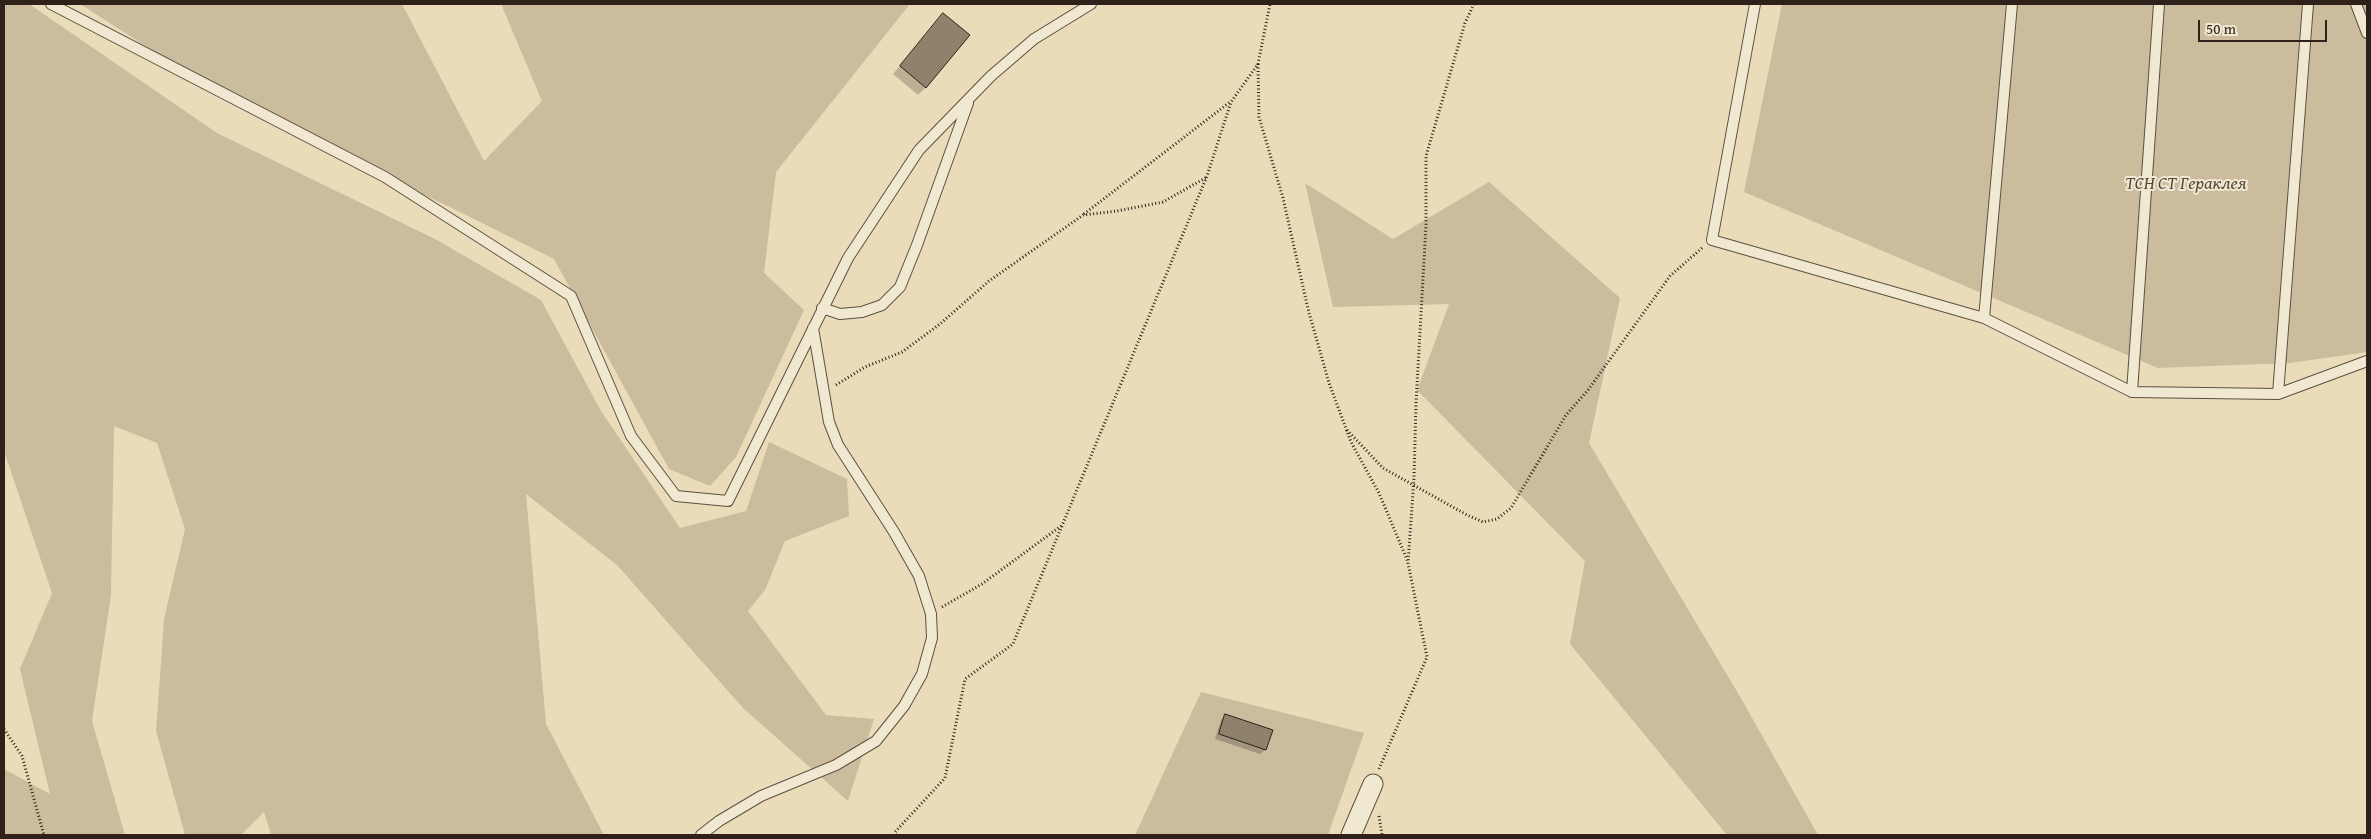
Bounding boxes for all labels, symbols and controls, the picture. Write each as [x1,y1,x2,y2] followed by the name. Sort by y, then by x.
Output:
[2201,10,2330,42] scale bar
[2206,18,2236,39] text: 50 m
[2125,173,2247,195] park label: ТСН СТ Гераклея

